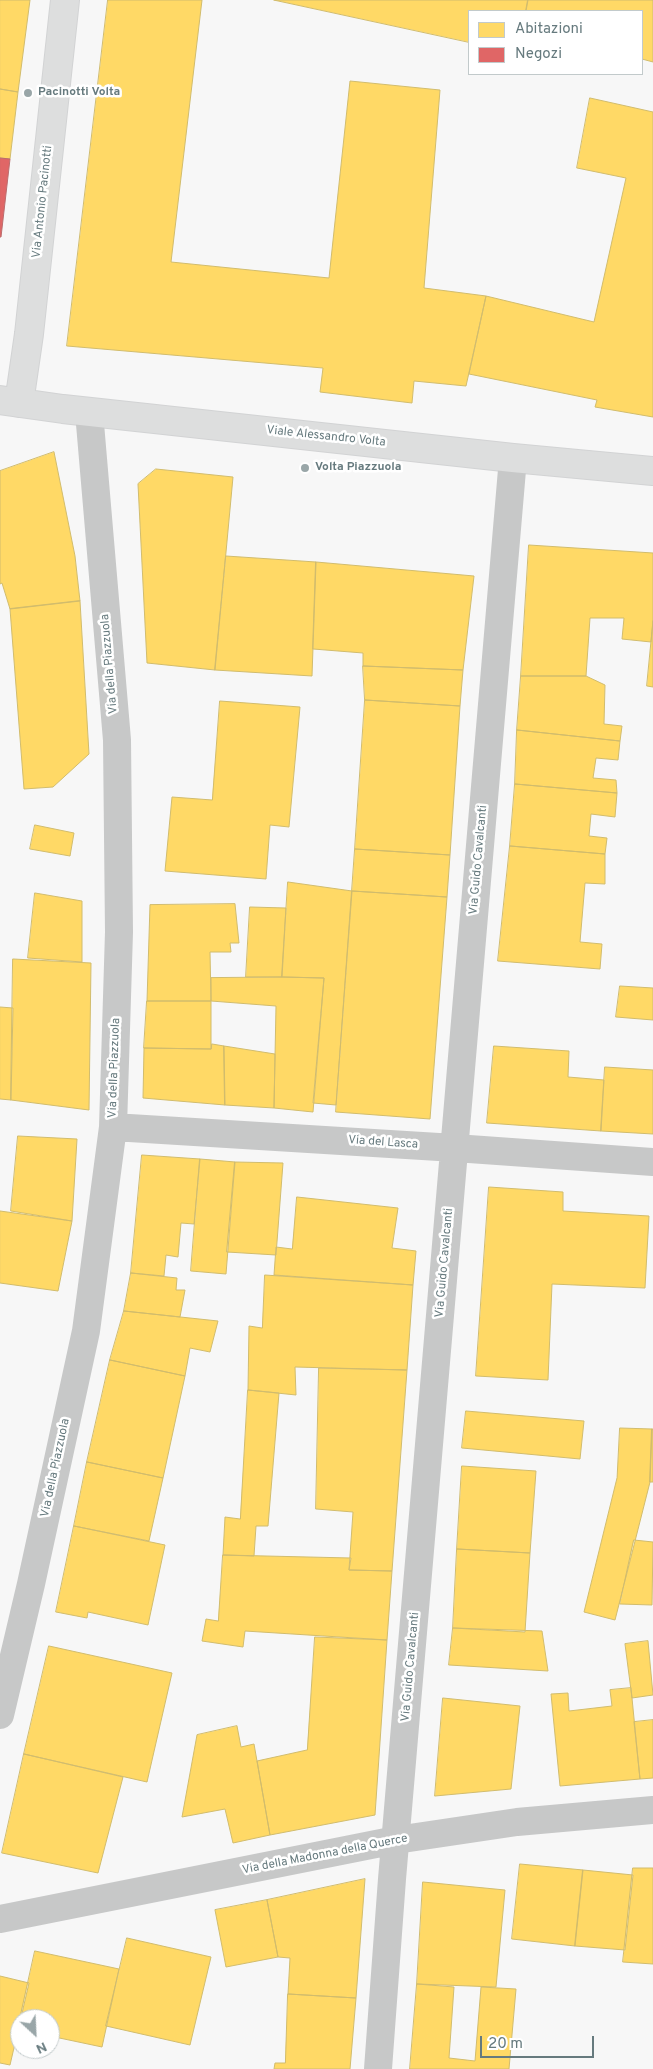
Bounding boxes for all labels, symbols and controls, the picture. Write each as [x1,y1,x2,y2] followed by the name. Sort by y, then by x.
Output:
[468,10,643,75] legend
[515,20,583,39] text: Abitazioni
[515,45,562,64] text: Negozi
[38,86,120,100] place label: Pacinotti Volta
[22,87,34,99] marker: Pacinotti Volta
[30,145,56,259] street label: Via Antonio Pacinotti
[266,424,386,450] street label: Viale Alessandro Volta
[315,461,401,475] place label: Volta Piazzuola
[299,462,311,474] marker: Volta Piazzuola
[98,613,122,715] street label: Via della Piazzuola
[467,805,491,915] street label: Via Guido Cavalcanti
[106,1018,124,1118] street label: Via della Piazzuola
[348,1133,418,1153] street label: Via del Lasca
[433,1208,457,1318] street label: Via Guido Cavalcanti
[39,1417,73,1519] street label: Via della Piazzuola
[399,1612,423,1722] street label: Via Guido Cavalcanti
[241,1832,409,1878] street label: Via della Madonna della Querce
[10,2009,60,2059] north arrow
[483,2026,597,2058] scale bar
[488,2035,523,2054] text: 20 m
[33,2037,49,2057] text: N

